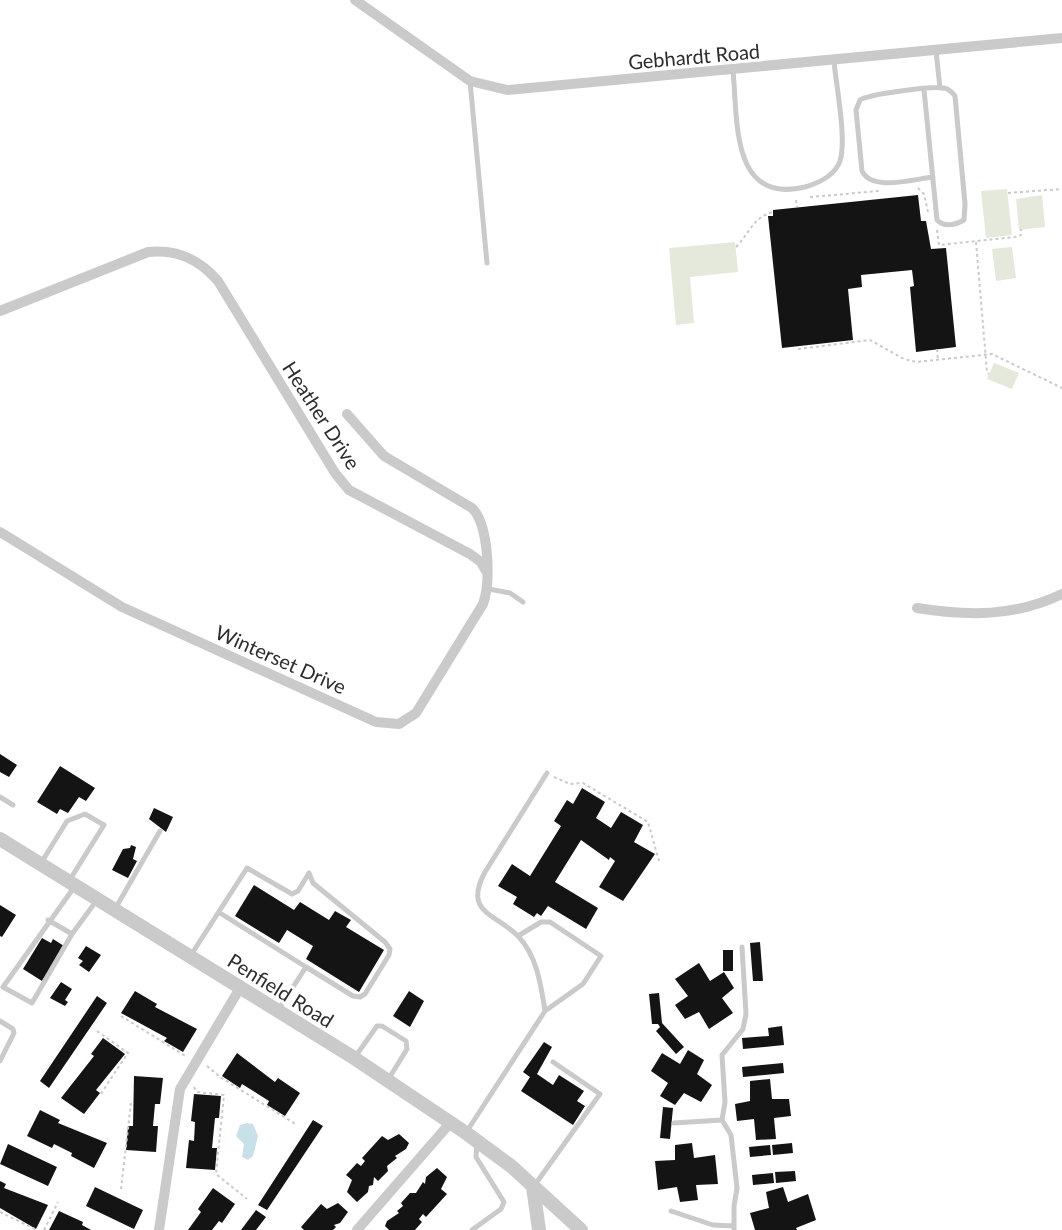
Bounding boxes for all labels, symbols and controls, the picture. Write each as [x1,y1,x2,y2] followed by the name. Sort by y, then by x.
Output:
[627,38,761,74] street label: Gebhardt Road
[278,357,366,473] street label: Heather Drive
[212,619,350,699] street label: Winterset Drive
[224,948,338,1032] street label: Penfield Road

